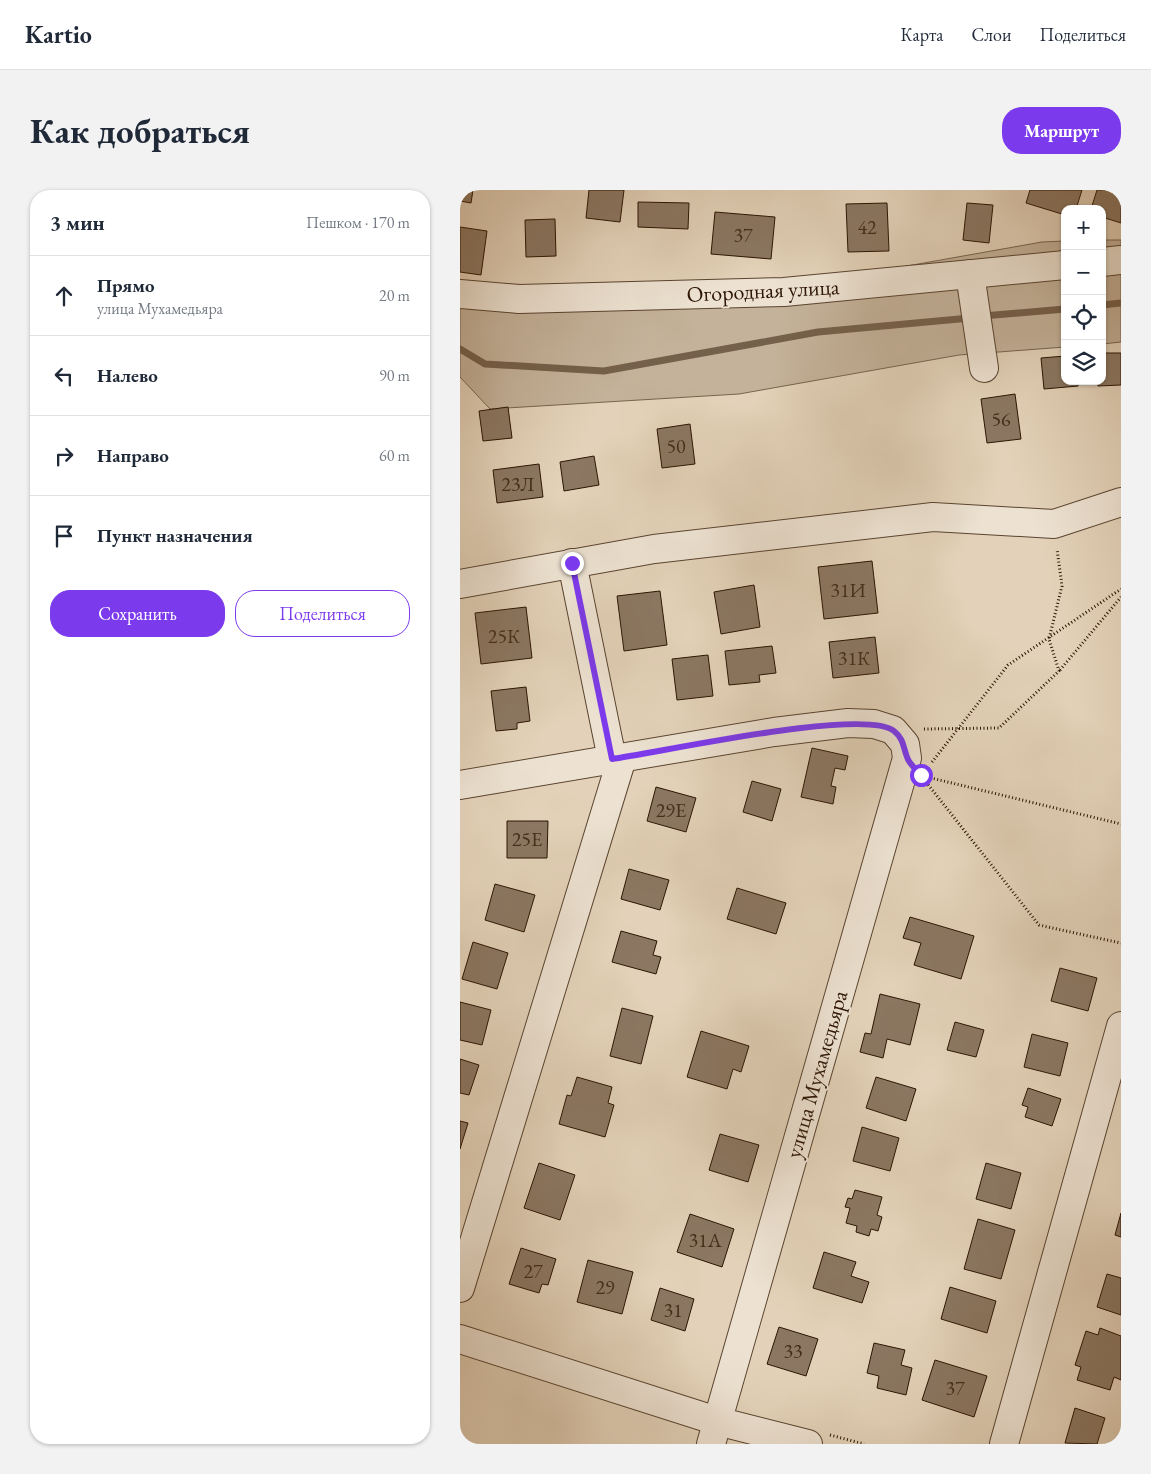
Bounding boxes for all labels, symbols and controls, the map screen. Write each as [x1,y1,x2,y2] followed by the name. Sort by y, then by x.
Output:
[25,19,92,50] text: Kartio
[901,23,944,46] text: Карта
[972,23,1011,46] text: Слои
[1039,23,1126,46] text: Поделиться
[1002,107,1121,154] button: Маршрут
[30,108,250,153] text: Как добраться
[1061,205,1106,385] map controls
[1061,205,1106,250] button: +
[50,209,105,236] text: 3 мин
[306,212,410,233] text: Пешком · 170 m
[857,214,877,240] house number: 42
[733,222,753,248] house number: 37
[1061,250,1106,295] button: −
[686,272,840,309] street label: Огородная улица
[97,273,155,298] text: Прямо
[50,282,78,310] icon: ahead
[379,285,410,306] text: 20 m
[1061,295,1106,340] button: locate
[97,298,223,319] text: улица Мухамедьяра
[1061,340,1106,385] button: layers
[50,362,78,390] icon: left
[97,363,158,388] text: Налево
[379,365,410,386] text: 90 m
[991,406,1011,432] house number: 56
[666,433,686,459] house number: 50
[50,442,78,470] icon: right
[97,443,169,468] text: Направо
[379,445,410,466] text: 60 m
[501,471,535,497] house number: 23Л
[50,522,78,550] icon: arrive
[97,523,253,548] text: Пункт назначения
[561,552,584,575] route end
[830,577,866,603] house number: 31И
[50,590,225,637] button: Сохранить
[235,590,410,637] button: Поделиться
[488,623,521,649] house number: 25К
[838,645,871,671] house number: 31К
[910,764,933,787] route start
[656,797,686,823] house number: 29Е
[512,826,542,852] house number: 25Е
[779,987,854,1161] street label: улица Мухамедьяра
[688,1227,722,1253] house number: 31А
[523,1258,543,1284] house number: 27
[595,1274,615,1300] house number: 29
[663,1297,683,1323] house number: 31
[783,1338,803,1364] house number: 33
[945,1375,965,1401] house number: 37

